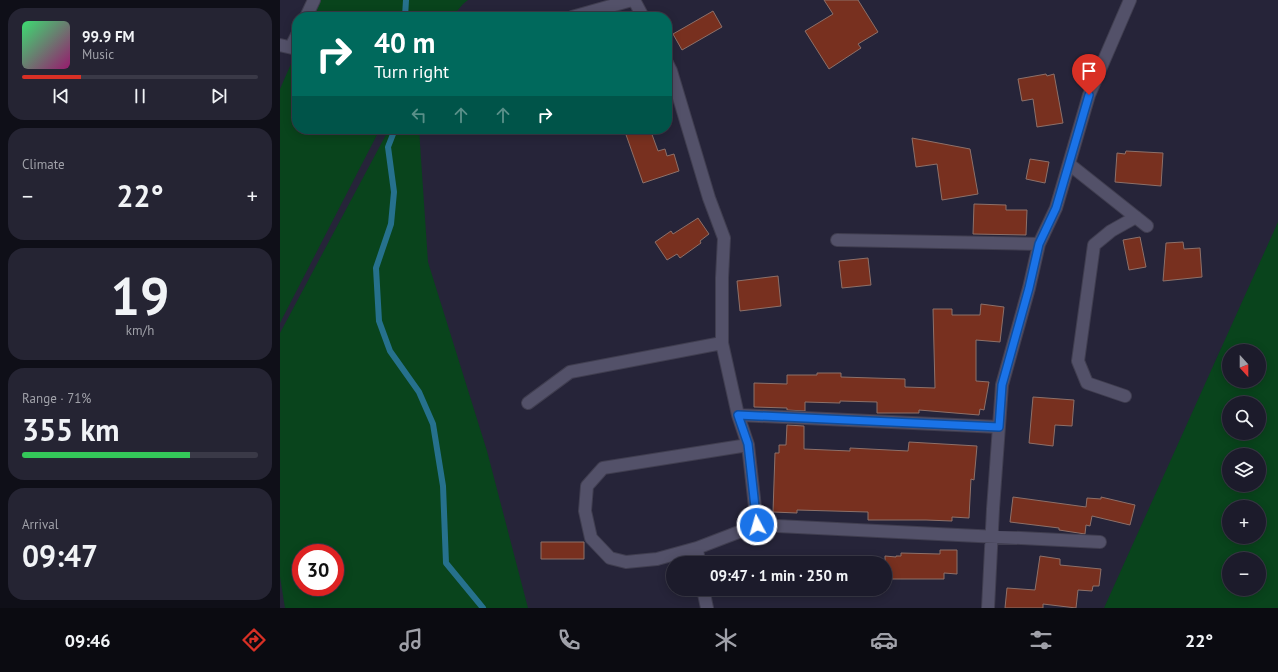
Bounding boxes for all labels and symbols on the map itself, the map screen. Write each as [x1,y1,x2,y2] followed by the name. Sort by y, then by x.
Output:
[1072,54,1106,95] pin
[1222,344,1266,388] north arrow
[736,504,778,546] position arrow
[292,544,344,596] speed limit sign: 30

